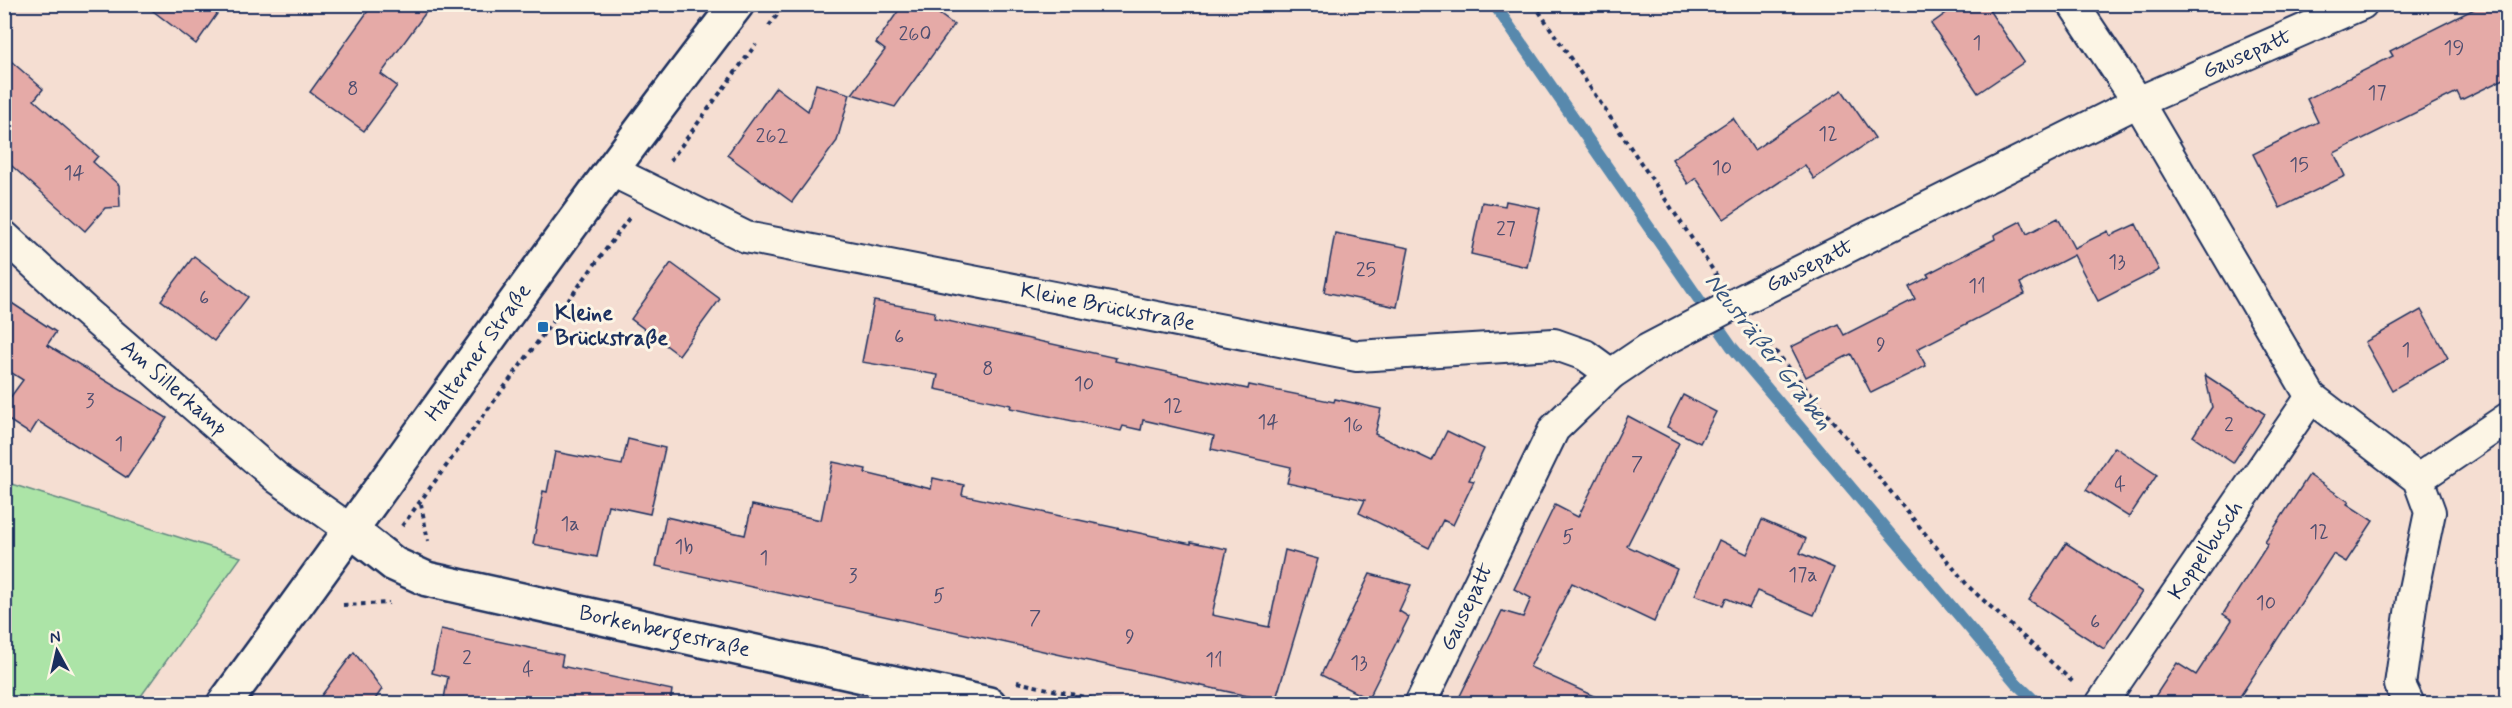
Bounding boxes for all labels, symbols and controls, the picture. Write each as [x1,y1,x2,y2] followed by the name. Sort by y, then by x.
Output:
[899,21,931,48] house number: 260
[2198,22,2297,86] street label: Gausepatt
[1973,30,1981,57] house number: 1
[2444,35,2464,62] house number: 19
[347,76,359,103] house number: 8
[2368,80,2387,107] house number: 17
[1818,121,1838,148] house number: 12
[756,123,788,150] house number: 262
[2289,152,2309,179] house number: 15
[1712,155,1732,182] house number: 10
[63,160,85,187] house number: 14
[1496,216,1516,243] house number: 27
[1761,232,1859,300] street label: Gausepatt
[2108,249,2126,276] house number: 13
[1356,257,1376,284] house number: 25
[1697,267,1839,437] water label: Neusträßer Graben
[1968,273,1986,300] house number: 11
[1018,277,1198,338] street label: Kleine Brückstraße
[419,278,538,427] street label: Halterner Straße
[199,285,209,312] house number: 6
[555,300,668,353] place label: Kleine Brückstraße
[536,320,550,334] marker: Kleine Brückstraße
[894,324,904,351] house number: 6
[1876,332,1886,359] house number: 9
[114,334,233,442] street label: Am Sillerkamp
[2402,337,2410,364] house number: 1
[982,356,994,383] house number: 8
[1074,371,1094,398] house number: 10
[85,388,95,415] house number: 3
[1163,393,1183,420] house number: 12
[1257,409,1279,436] house number: 14
[1343,412,1363,439] house number: 16
[2224,412,2234,439] house number: 2
[115,431,123,458] house number: 1
[1631,451,1643,478] house number: 7
[2114,472,2126,499] house number: 4
[2162,495,2250,606] street label: Koppelbusch
[560,511,580,538] house number: 1a
[2309,519,2329,546] house number: 12
[1562,524,1574,551] house number: 5
[675,534,694,561] house number: 1b
[760,545,768,572] house number: 1
[1434,558,1501,656] street label: Gausepatt
[1788,562,1818,589] house number: 17a
[848,563,858,590] house number: 3
[933,583,945,610] house number: 5
[2256,590,2276,617] house number: 10
[576,599,753,665] street label: Borkenbergestraße
[1029,605,1041,632] house number: 7
[2090,609,2100,636] house number: 6
[27,621,87,681] north arrow
[1125,624,1135,651] house number: 9
[48,626,62,649] text: N
[462,645,472,672] house number: 2
[1205,647,1223,674] house number: 11
[1350,650,1368,677] house number: 13
[522,657,534,684] house number: 4

